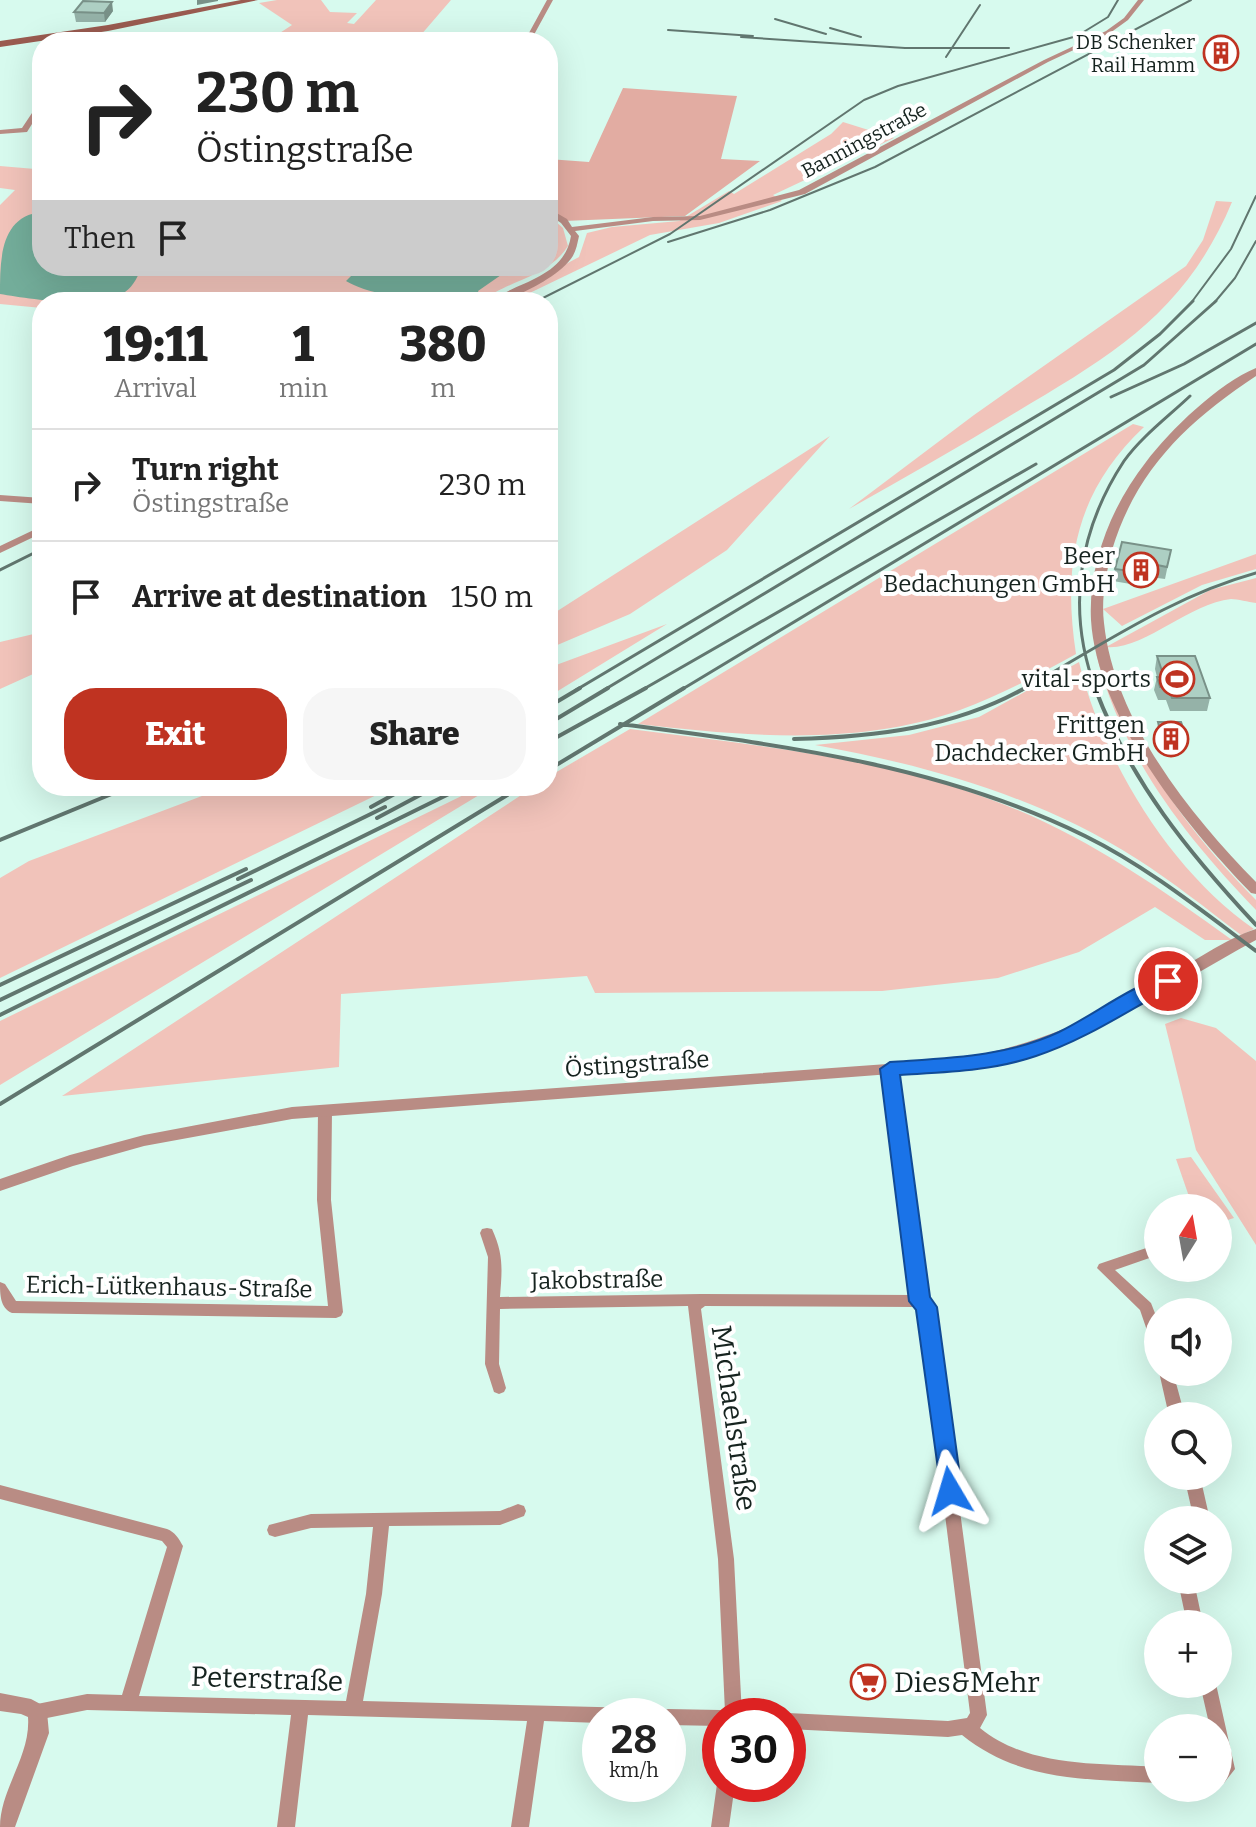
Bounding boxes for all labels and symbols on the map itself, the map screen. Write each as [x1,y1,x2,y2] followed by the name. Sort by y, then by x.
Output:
[1076,30,1195,77] place label: DB Schenker Rail Hamm
[1202,34,1240,72] building icon: DB Schenker Rail Hamm
[797,97,931,183] street label: Banningstraße
[883,542,1115,598] place label: Beer Bedachungen GmbH
[1122,551,1160,589] building icon: Beer Bedachungen GmbH
[1158,660,1196,698] sports icon: vital-sports
[1021,665,1151,693] place label: vital-sports
[934,711,1145,767] place label: Frittgen Dachdecker GmbH
[1152,720,1190,758] building icon: Frittgen Dachdecker GmbH
[1134,947,1202,1015] pin
[564,1045,710,1083] street label: Östingstraße
[1144,1194,1232,1282] north arrow
[529,1265,664,1295] street label: Jakobstraße
[25,1270,313,1304] street label: Erich-Lütkenhaus-Straße
[705,1323,763,1513] street label: Michaelstraße
[908,1449,992,1533] position arrow
[190,1660,344,1698] street label: Peterstraße
[849,1663,887,1701] supermarket icon: Dies&Mehr
[894,1666,1040,1699] place label: Dies&Mehr
[702,1698,806,1802] speed limit sign: 30

